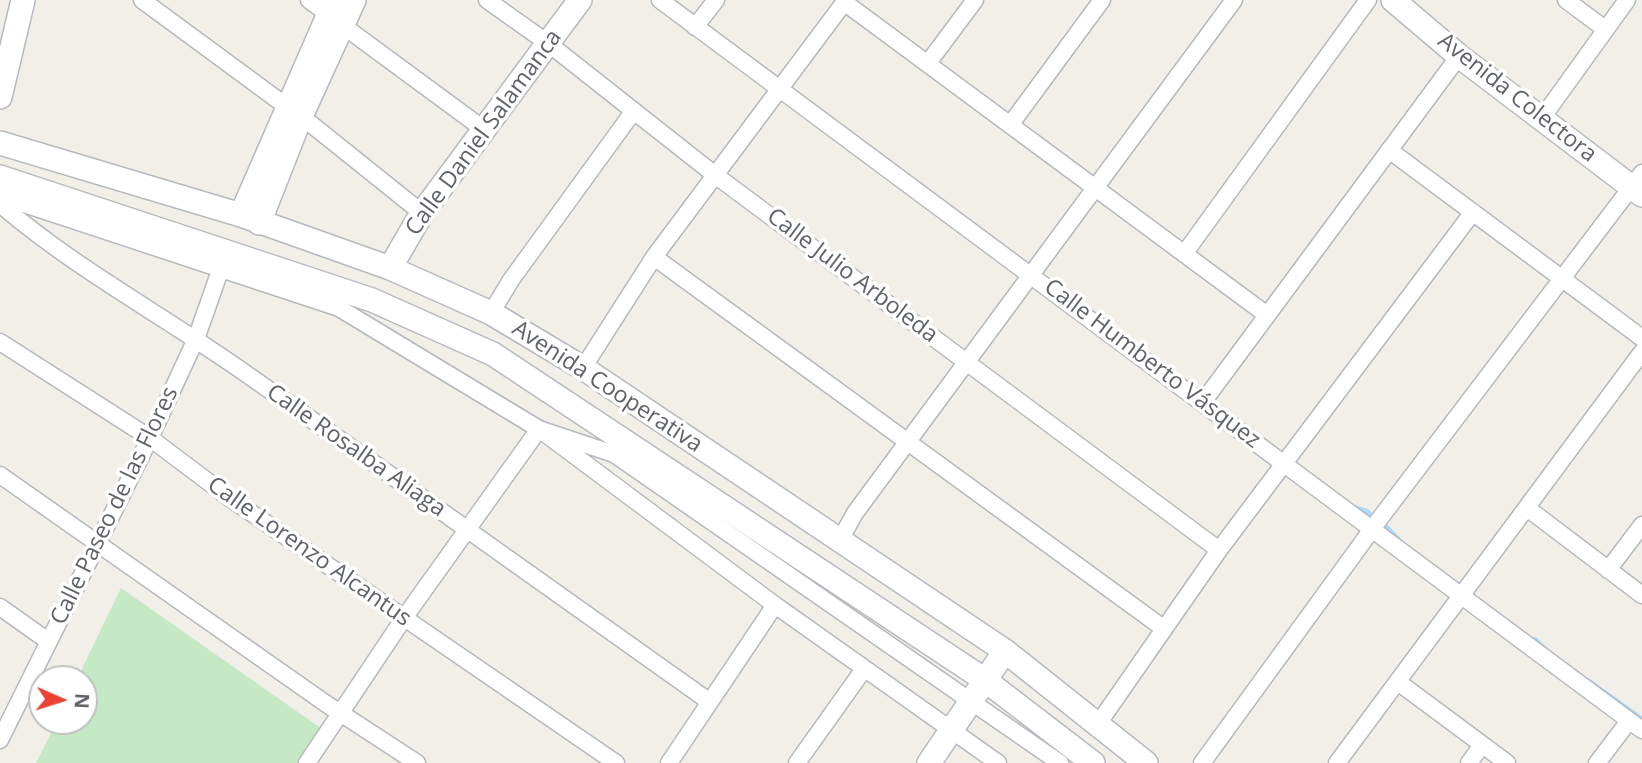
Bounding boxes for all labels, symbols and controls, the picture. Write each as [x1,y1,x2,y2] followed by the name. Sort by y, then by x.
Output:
[400,25,568,241] street label: Calle Daniel Salamanca
[1432,27,1602,169] street label: Avenida Colectora
[761,203,943,349] street label: Calle Julio Arboleda
[1038,274,1266,454] street label: Calle Humberto Vásquez
[507,315,707,459] street label: Avenida Cooperativa
[261,379,451,523] street label: Calle Rosalba Aliaga
[45,383,185,629] street label: Calle Paseo de las Flores
[202,471,416,633] street label: Calle Lorenzo Alcantus
[28,665,98,735] north arrow
[69,693,95,709] text: N

